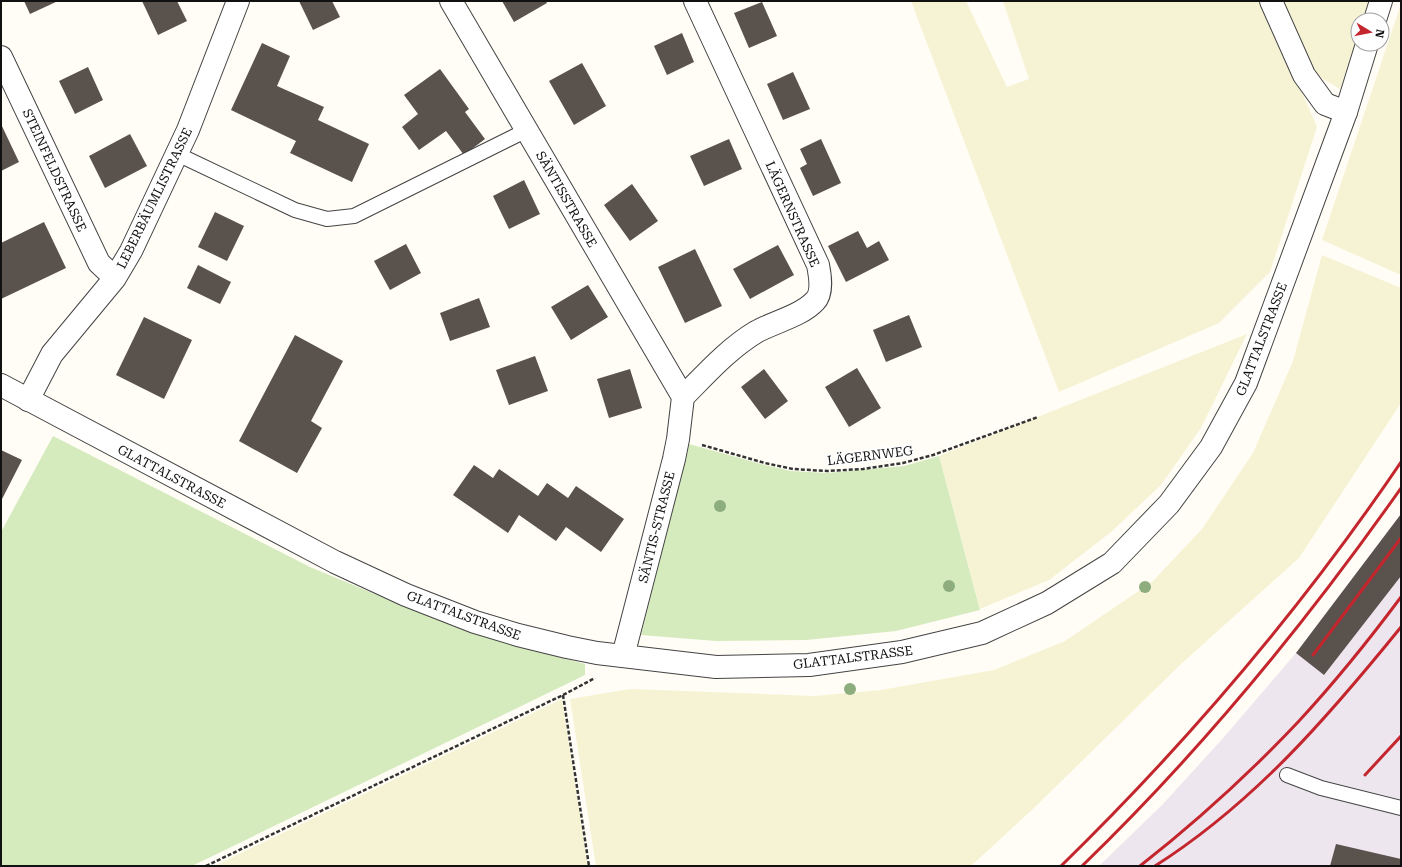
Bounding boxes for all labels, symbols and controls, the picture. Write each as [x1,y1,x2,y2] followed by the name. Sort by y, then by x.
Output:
[1350,12,1390,52] north arrow
[1372,28,1386,39] text: N
[19,106,90,234] street label: STEINFELDSTRASSE
[114,125,195,271] street label: LEBERBÄUMLISTRASSE
[533,149,600,250] street label: SÄNTISSTRASSE
[762,159,823,269] street label: LÄGERNSTRASSE
[1233,280,1290,398] street label: GLATTALSTRASSE
[115,442,228,511] street label: GLATTALSTRASSE
[826,443,914,468] street label: LÄGERNWEG
[635,470,678,584] street label: SÄNTIS-STRASSE
[405,588,523,643] street label: GLATTALSTRASSE
[792,643,914,672] street label: GLATTALSTRASSE

